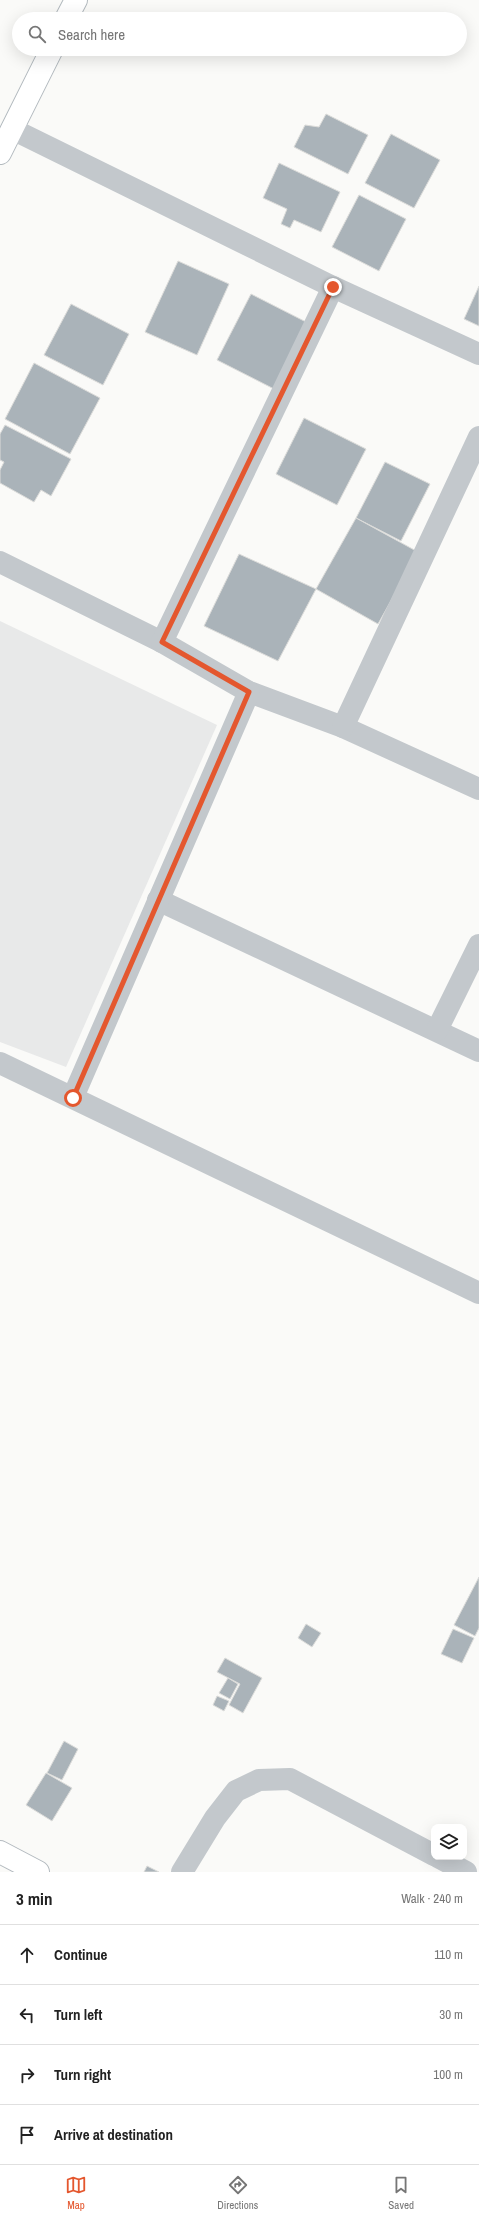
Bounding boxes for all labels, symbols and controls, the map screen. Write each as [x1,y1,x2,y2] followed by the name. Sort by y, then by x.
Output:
[12,12,467,56] search box
[26,23,48,45] icon: search
[58,24,125,45] text: Search here
[324,278,342,296] route end
[64,1089,82,1107] route start
[431,1824,467,1860] map controls
[431,1824,467,1860] button: layers
[16,1887,52,1910] text: 3 min
[401,1890,463,1907] text: Walk · 240 m
[16,1944,38,1966] icon: ahead
[54,1944,107,1965] text: Continue
[434,1946,463,1963] text: 110 m
[16,2004,38,2026] icon: left
[54,2004,102,2025] text: Turn left
[439,2006,463,2023] text: 30 m
[16,2064,38,2086] icon: right
[54,2064,111,2085] text: Turn right
[433,2066,463,2083] text: 100 m
[16,2124,38,2146] icon: arrive
[54,2124,173,2145] text: Arrive at destination
[65,2174,87,2212] tab: Map
[217,2174,258,2212] tab: Directions
[388,2174,414,2212] tab: Saved

